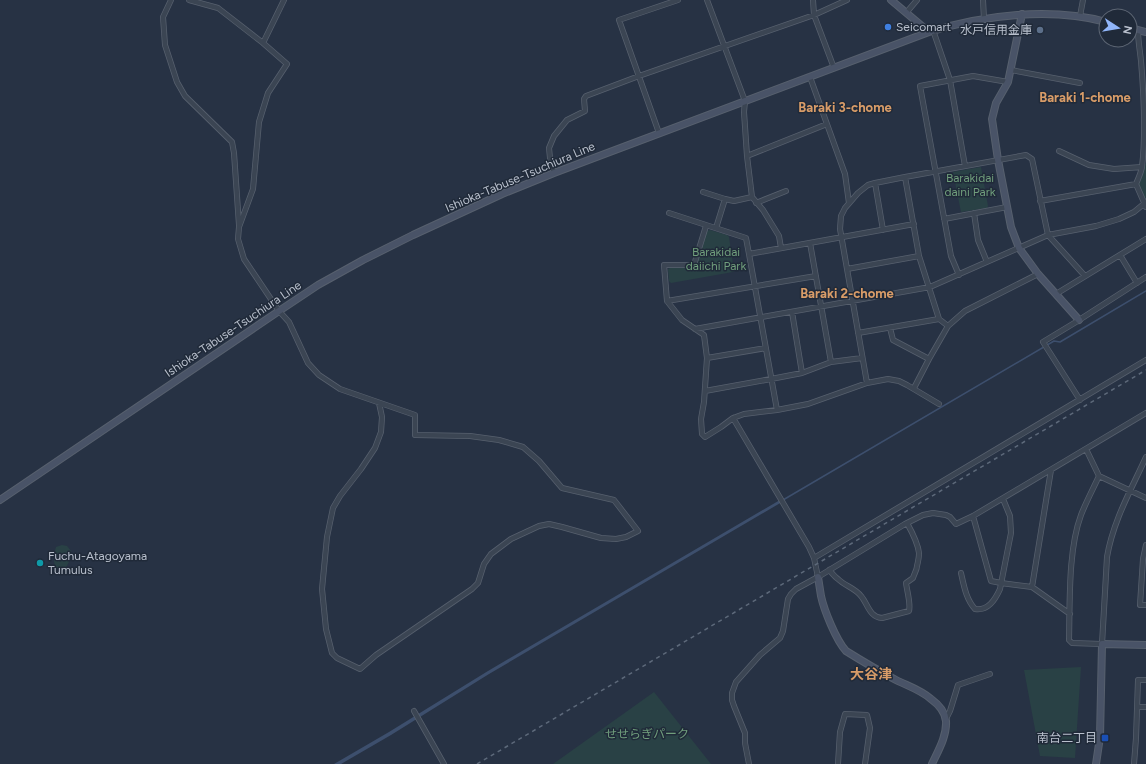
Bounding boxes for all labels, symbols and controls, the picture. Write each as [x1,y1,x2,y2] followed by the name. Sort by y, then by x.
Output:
[1098,8,1138,48] north arrow
[896,20,952,34] place label: Seicomart
[883,22,893,32] marker: Seicomart
[960,23,1032,37] place label: 水戸信用金庫
[1120,24,1135,35] text: N
[1035,25,1045,35] marker: 水戸信用金庫
[1039,90,1131,105] district label: Baraki 1-chome
[798,100,892,115] district label: Baraki 3-chome
[443,139,597,215] street label: Ishioka-Tabuse-Tsuchiura Line
[944,171,996,199] park label: Barakidai daini Park
[686,245,746,273] park label: Barakidai daiichi Park
[162,278,304,380] street label: Ishioka-Tabuse-Tsuchiura Line
[800,286,894,301] district label: Baraki 2-chome
[48,549,147,577] place label: Fuchu-Atagoyama Tumulus
[35,558,45,568] marker: Fuchu-Atagoyama Tumulus
[850,666,892,683] district label: 大谷津
[605,727,689,741] park label: せせらぎパーク
[1037,731,1097,745] place label: 南台二丁目
[1100,733,1110,743] marker: 南台二丁目

